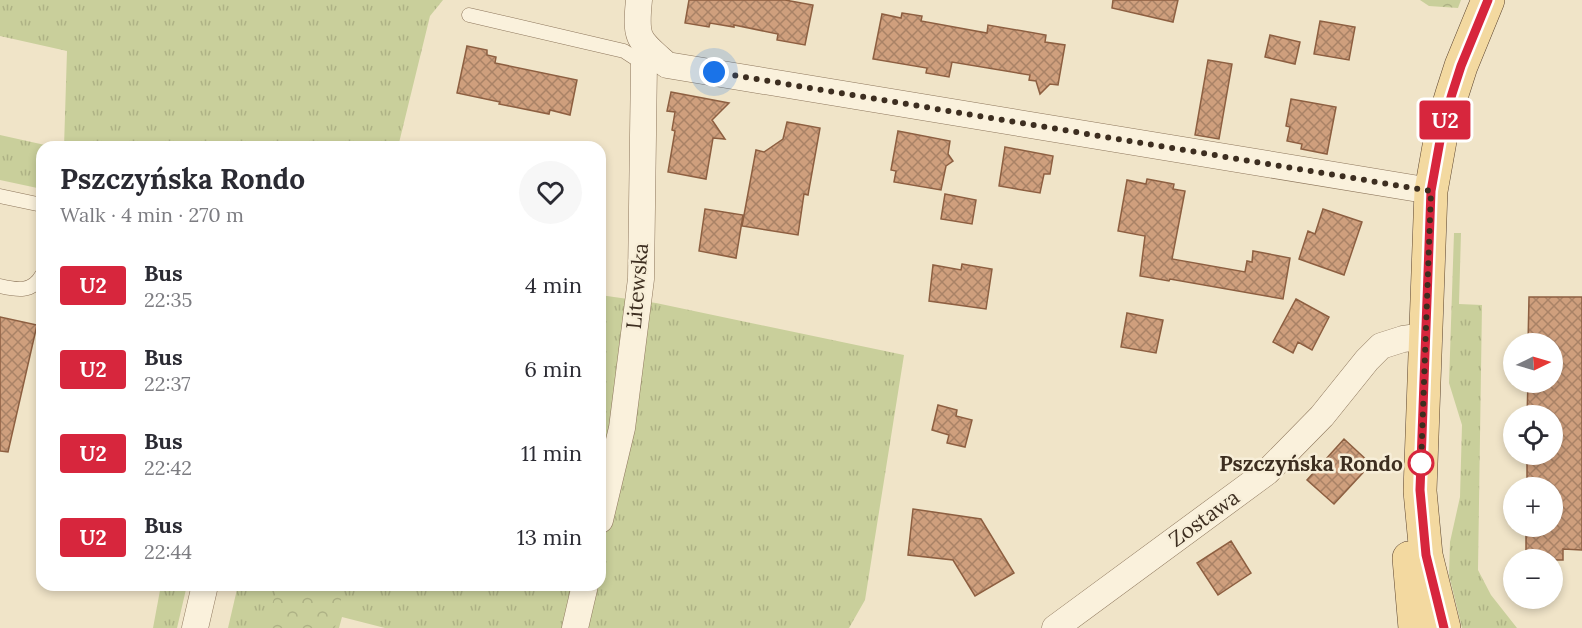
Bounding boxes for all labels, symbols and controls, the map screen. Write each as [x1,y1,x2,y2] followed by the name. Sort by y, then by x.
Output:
[699,57,729,87] your location
[1418,100,1472,140] line badge: U2
[1431,107,1459,134] text: U2
[60,161,305,197] text: Pszczyńska Rondo
[519,161,582,224] button: heart
[60,202,244,227] text: Walk · 4 min · 270 m
[620,242,654,330] street label: Litewska
[144,259,183,287] text: Bus
[525,271,582,299] text: 4 min
[79,272,107,299] text: U2
[144,287,193,312] text: 22:35
[1503,333,1563,393] north arrow
[1503,333,1563,609] map controls
[144,343,183,371] text: Bus
[524,355,582,383] text: 6 min
[79,356,107,383] text: U2
[144,371,190,396] text: 22:37
[1503,405,1563,465] button: locate
[144,427,183,455] text: Bus
[521,439,582,467] text: 11 min
[79,440,107,467] text: U2
[1219,450,1403,477] place label: Pszczyńska Rondo
[1408,450,1434,476] marker: Pszczyńska Rondo
[144,455,192,480] text: 22:42
[1503,477,1563,537] button: +
[1163,483,1245,553] street label: Zostawa
[144,511,183,539] text: Bus
[517,523,582,551] text: 13 min
[79,524,107,551] text: U2
[144,539,192,564] text: 22:44
[1503,549,1563,609] button: −

